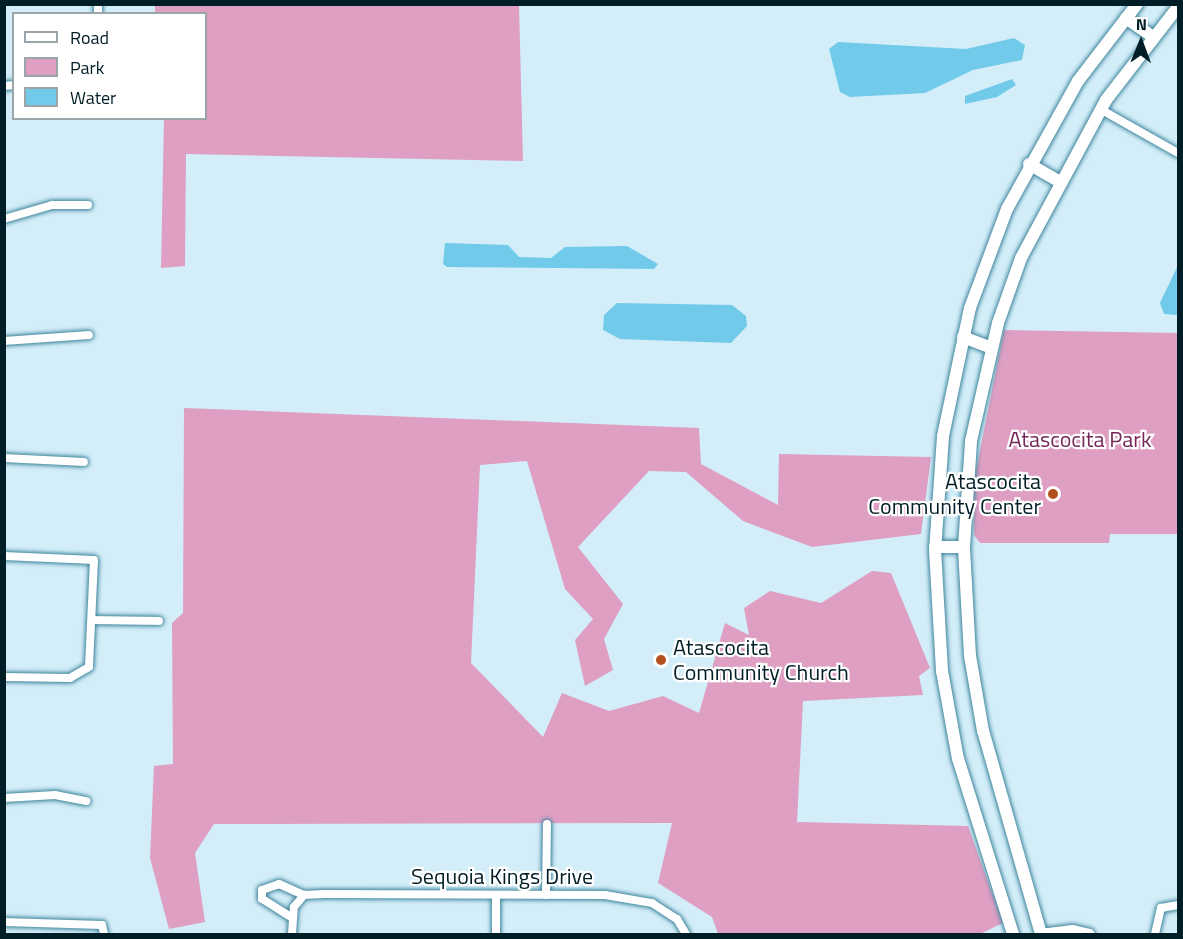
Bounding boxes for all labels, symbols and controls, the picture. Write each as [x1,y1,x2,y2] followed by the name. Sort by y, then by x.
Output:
[12,12,207,120] legend
[1111,12,1171,72] north arrow
[1136,12,1147,36] text: N
[70,24,109,51] text: Road
[70,54,104,81] text: Park
[70,84,116,111] text: Water
[1009,427,1151,453] park label: Atascocita Park
[868,468,1041,520] place label: Atascocita Community Center
[1046,487,1060,501] marker: Atascocita Community Center
[673,634,849,686] place label: Atascocita Community Church
[654,653,668,667] marker: Atascocita Community Church
[411,864,593,890] street label: Sequoia Kings Drive

